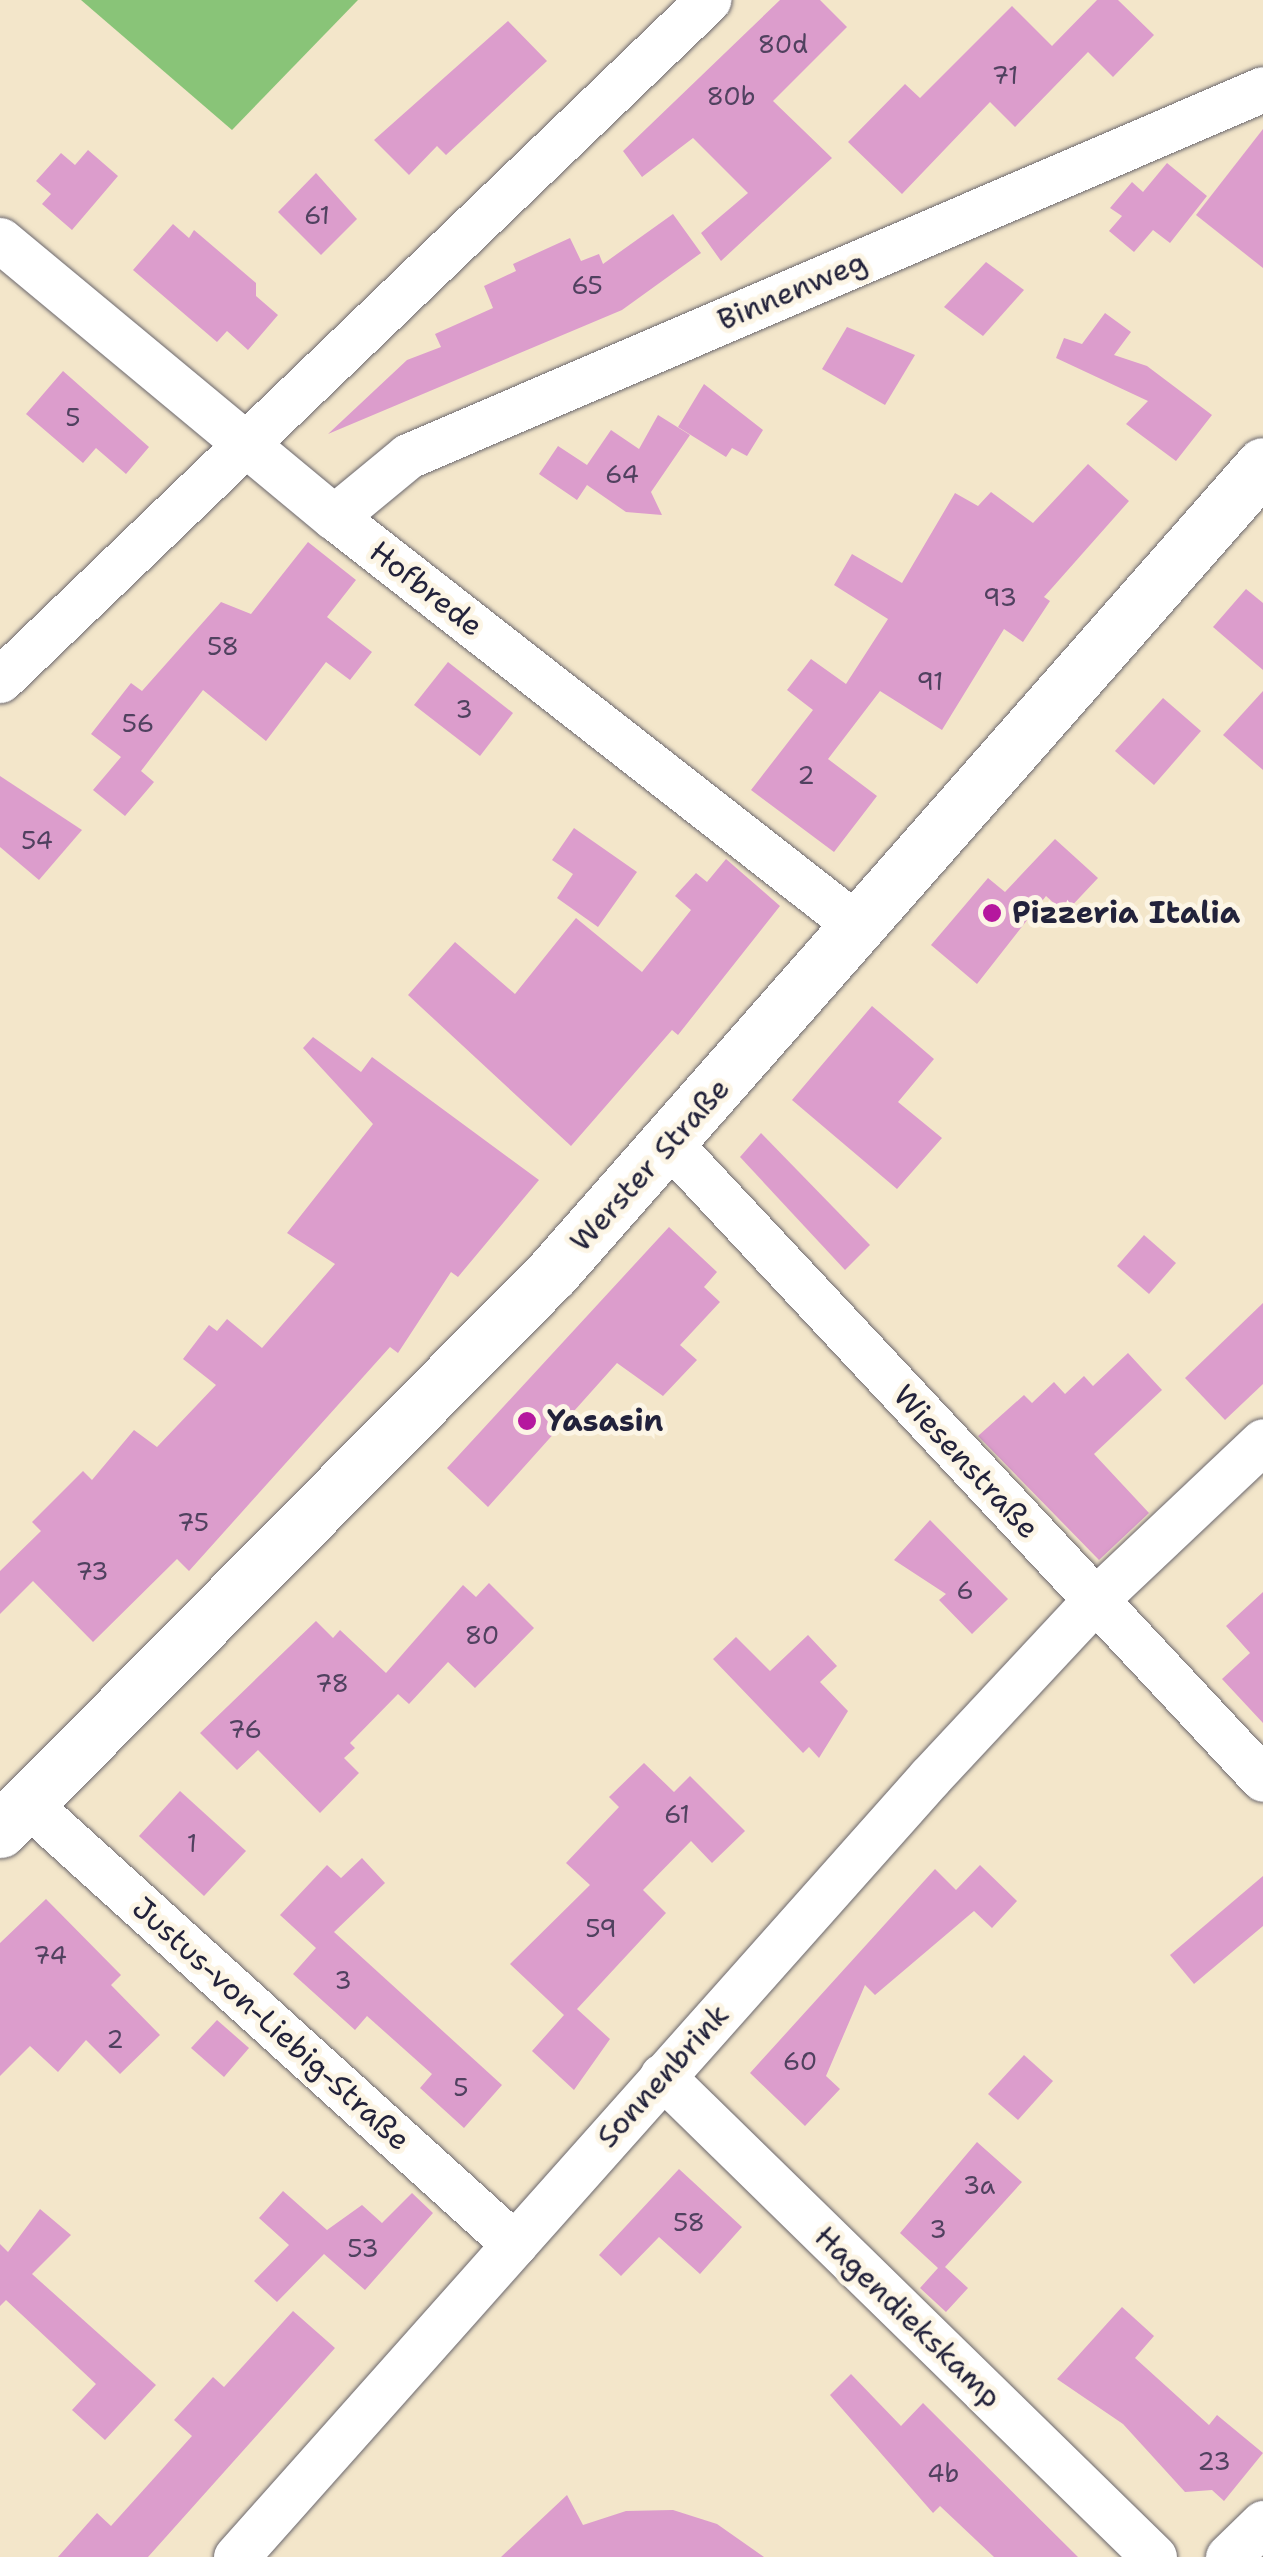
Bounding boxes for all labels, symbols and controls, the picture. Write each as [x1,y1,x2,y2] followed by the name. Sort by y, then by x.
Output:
[758,29,808,59] house number: 80d
[992,60,1018,90] house number: 71
[706,81,756,111] house number: 80b
[304,200,330,230] house number: 61
[712,244,872,338] street label: Binnenweg
[571,270,603,300] house number: 65
[65,402,81,432] house number: 5
[605,459,639,489] house number: 64
[362,534,490,644] street label: Hofbrede
[983,582,1017,612] house number: 93
[207,631,239,661] house number: 58
[916,666,944,696] house number: 91
[455,694,473,724] house number: 3
[122,708,154,738] house number: 56
[797,760,815,790] house number: 2
[21,825,53,855] house number: 54
[1012,895,1240,931] place label: Pizzeria Italia
[981,902,1003,924] marker: Pizzeria Italia
[563,1071,737,1259] street label: Werster Straße
[886,1378,1046,1546] street label: Wiesenstraße
[547,1403,663,1439] place label: Yasasin
[516,1410,538,1432] marker: Yasasin
[177,1507,209,1537] house number: 75
[75,1556,109,1586] house number: 73
[956,1575,974,1605] house number: 6
[465,1620,499,1650] house number: 80
[315,1668,349,1698] house number: 78
[228,1714,262,1744] house number: 76
[664,1799,690,1829] house number: 61
[187,1828,197,1858] house number: 1
[125,1890,417,2158] street label: Justus-von-Liebig-Straße
[585,1913,617,1943] house number: 59
[33,1940,67,1970] house number: 74
[334,1965,352,1995] house number: 3
[589,1997,737,2155] street label: Sonnenbrink
[106,2024,124,2054] house number: 2
[783,2046,817,2076] house number: 60
[453,2072,469,2102] house number: 5
[963,2170,995,2200] house number: 3a
[673,2207,705,2237] house number: 58
[929,2214,947,2244] house number: 3
[807,2219,1009,2415] street label: Hagendiekskamp
[347,2233,379,2263] house number: 53
[1197,2446,1231,2476] house number: 23
[927,2458,959,2488] house number: 4b

